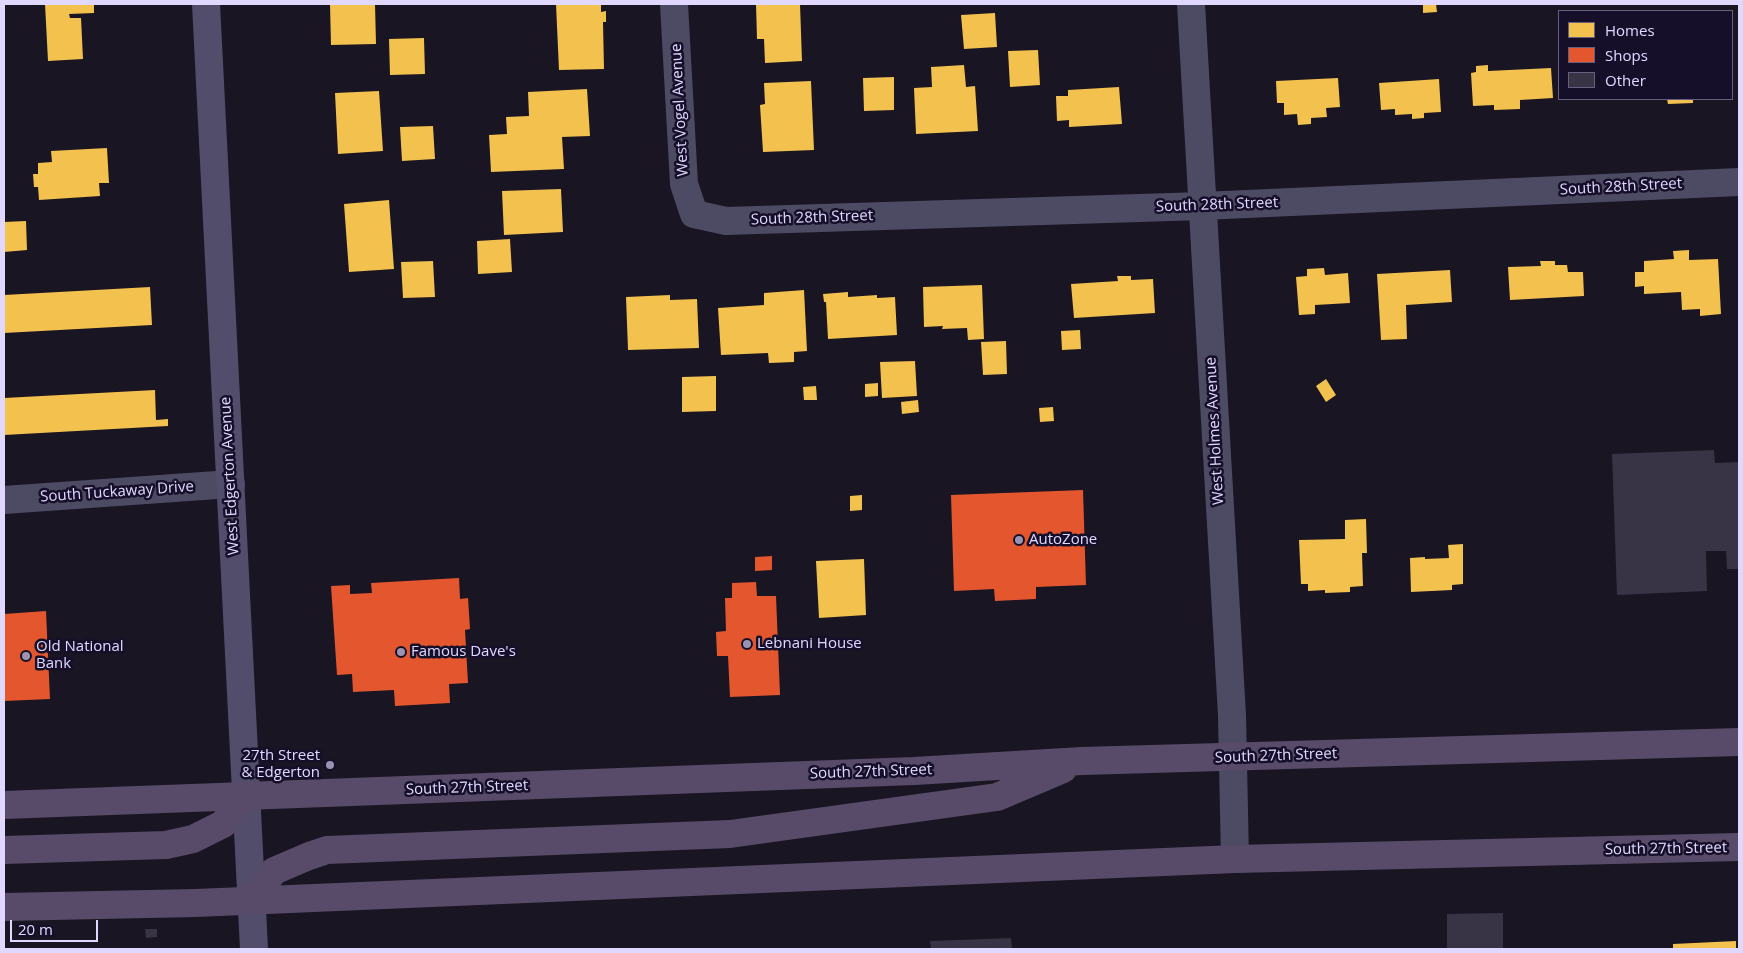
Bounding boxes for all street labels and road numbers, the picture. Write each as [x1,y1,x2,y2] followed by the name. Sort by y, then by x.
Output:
[668,43,692,177] street label: West Vogel Avenue
[1559,175,1683,199] street label: South 28th Street
[1156,194,1278,216] street label: South 28th Street
[751,207,873,229] street label: South 28th Street
[1202,357,1228,505] street label: West Holmes Avenue
[217,396,243,556] street label: West Edgerton Avenue
[40,478,194,506] street label: South Tuckaway Drive
[1215,745,1337,767] street label: South 27th Street
[810,761,932,783] street label: South 27th Street
[406,777,528,799] street label: South 27th Street
[1605,839,1727,859] street label: South 27th Street

